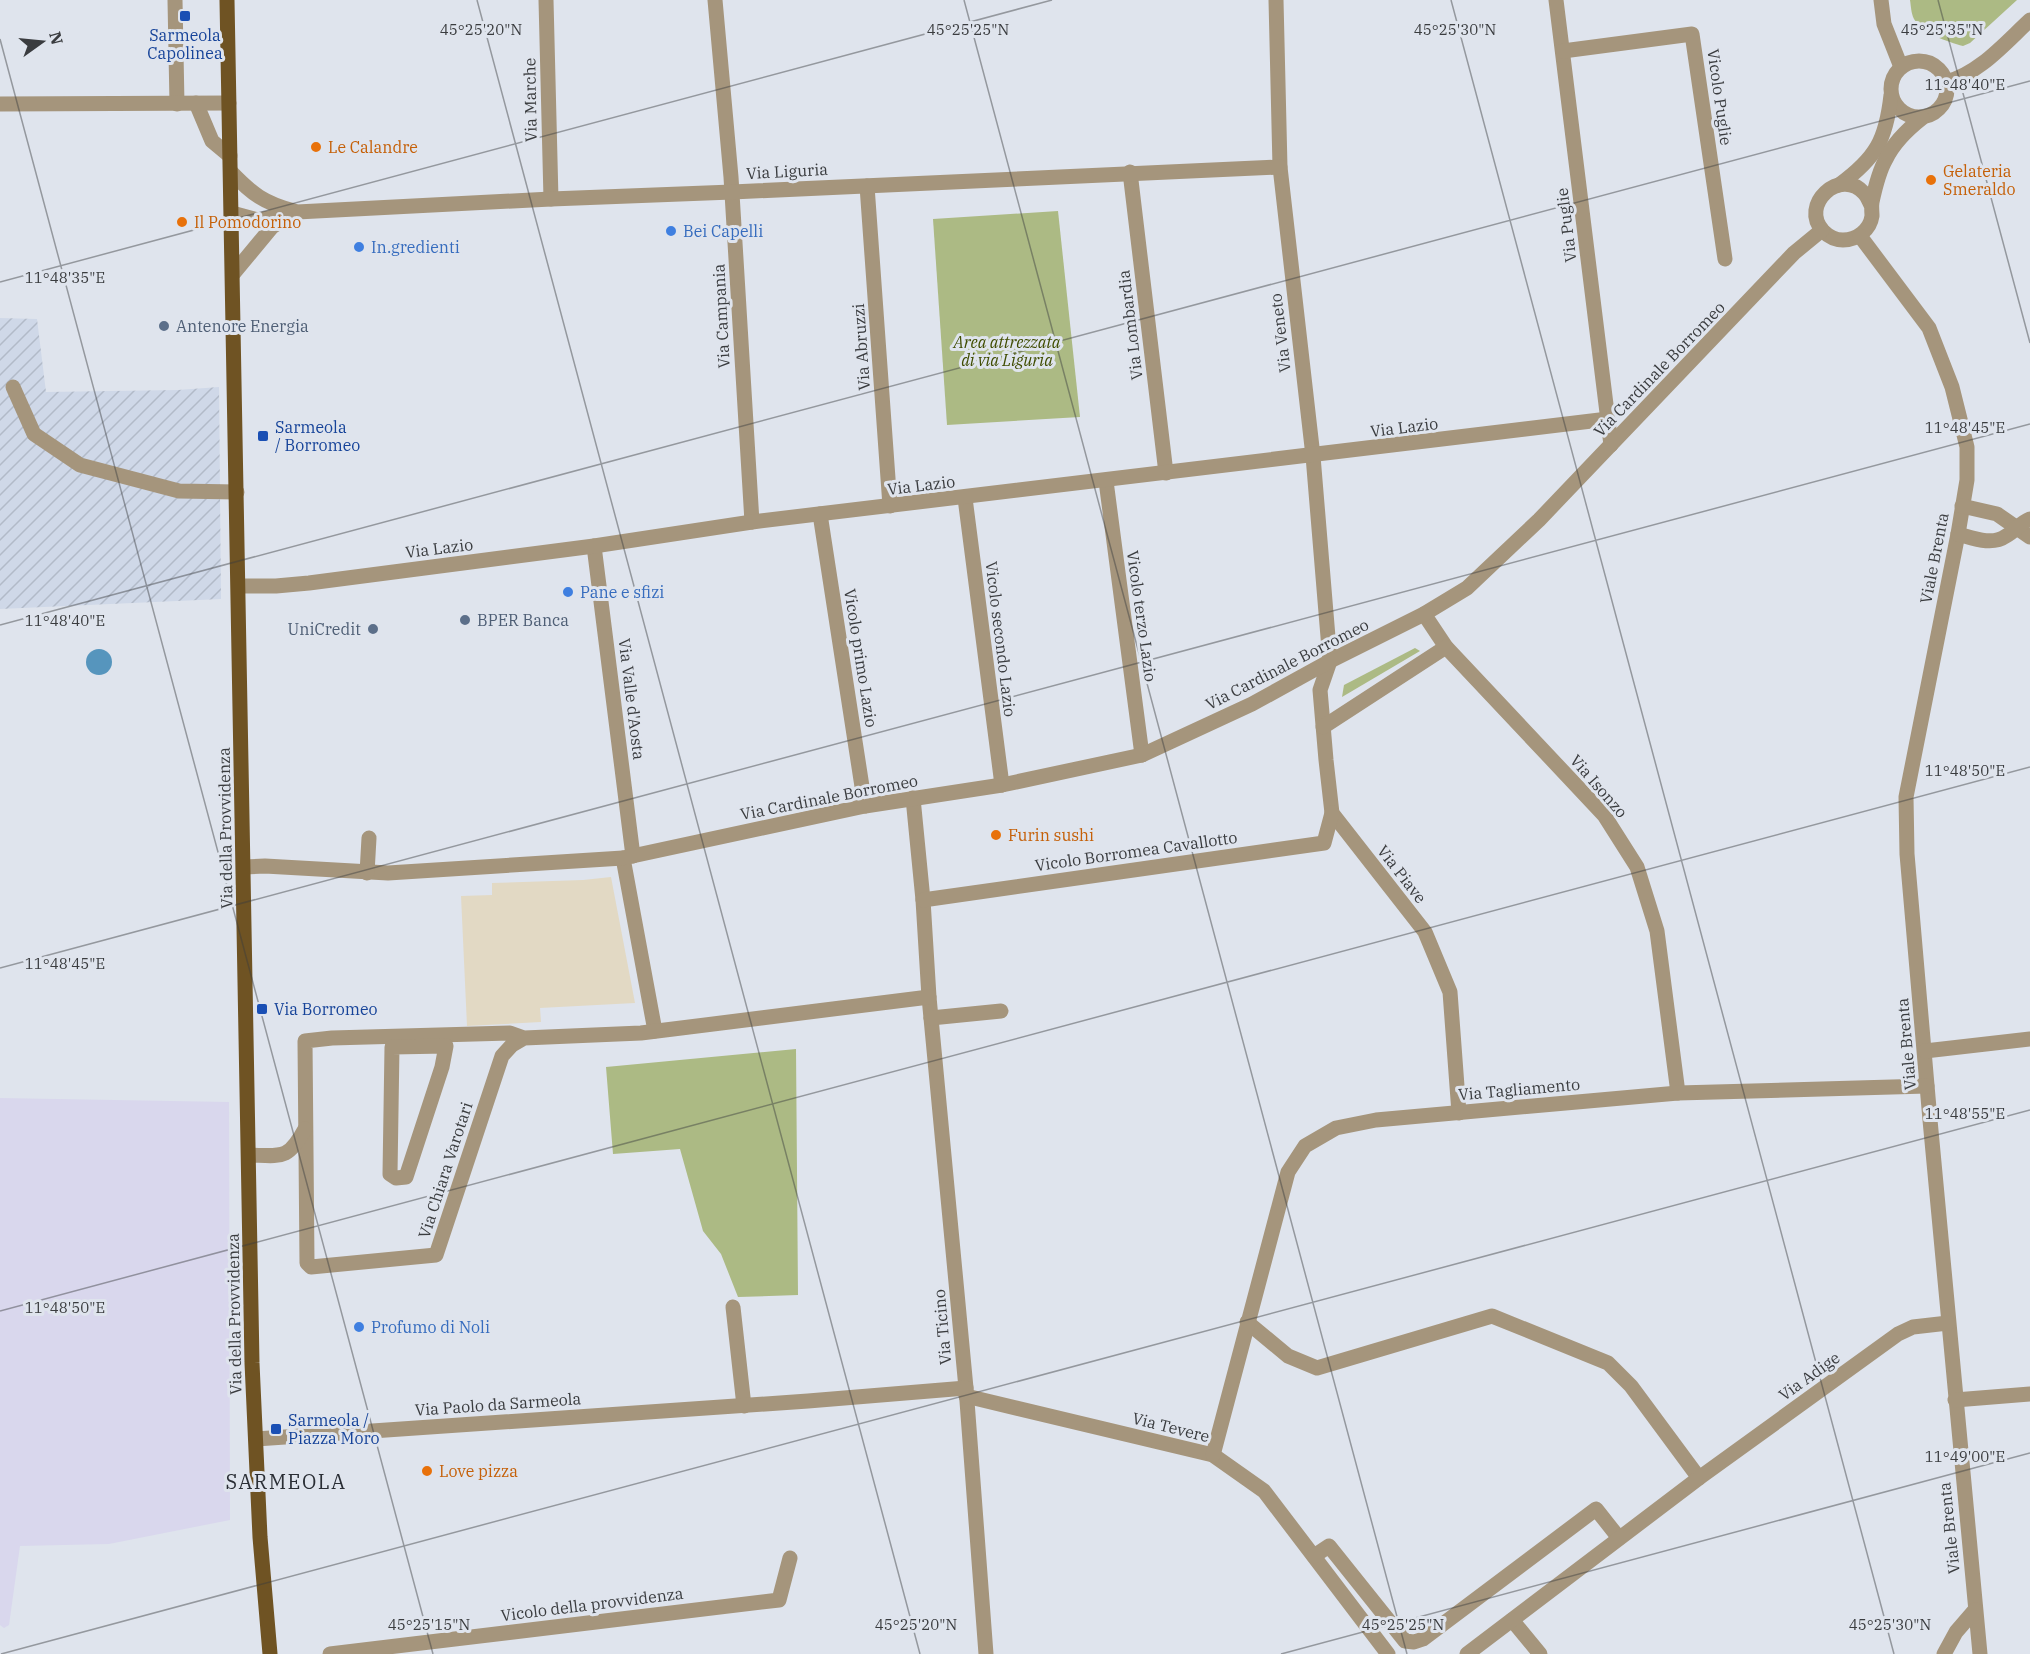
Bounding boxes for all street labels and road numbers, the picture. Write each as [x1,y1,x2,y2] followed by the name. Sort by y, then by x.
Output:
[1703,48,1737,146] street label: Vicolo Puglie
[519,58,541,142] street label: Via Marche
[746,159,829,183] street label: Via Liguria
[1552,187,1580,263] street label: Via Puglie
[708,263,734,369] street label: Via Campania
[1113,269,1147,381] street label: Via Lombardia
[1265,292,1295,374] street label: Via Veneto
[1589,297,1729,441] street label: Via Cardinale Borromeo
[848,303,874,391] street label: Via Abruzzi
[1369,413,1439,441] street label: Via Lazio
[886,471,956,499] street label: Via Lazio
[1915,511,1953,605] street label: Viale Brenta
[404,534,474,562] street label: Via Lazio
[1123,549,1161,683] street label: Vicolo terzo Lazio
[982,560,1020,718] street label: Vicolo secondo Lazio
[840,587,882,729] street label: Vicolo primo Lazio
[1202,614,1372,714] street label: Via Cardinale Borromeo
[615,637,649,761] street label: Via Valle d'Aosta
[214,747,236,909] street label: Via della Provvidenza
[1566,750,1632,822] street label: Via Isonzo
[739,770,919,824] street label: Via Cardinale Borromeo
[1034,827,1238,875] street label: Vicolo Borromea Cavallotto
[1373,841,1431,907] street label: Via Piave
[1892,997,1920,1091] street label: Viale Brenta
[1457,1074,1581,1104] street label: Via Tagliamento
[413,1099,477,1241] street label: Via Chiara Varotari
[223,1233,245,1395] street label: Via della Provvidenza
[929,1288,955,1366] street label: Via Ticino
[1775,1347,1843,1405] street label: Via Adige
[414,1388,582,1420] street label: Via Paolo da Sarmeola
[1130,1408,1212,1446] street label: Via Tevere
[1934,1481,1964,1575] street label: Viale Brenta
[499,1583,685,1625] street label: Vicolo della provvidenza

